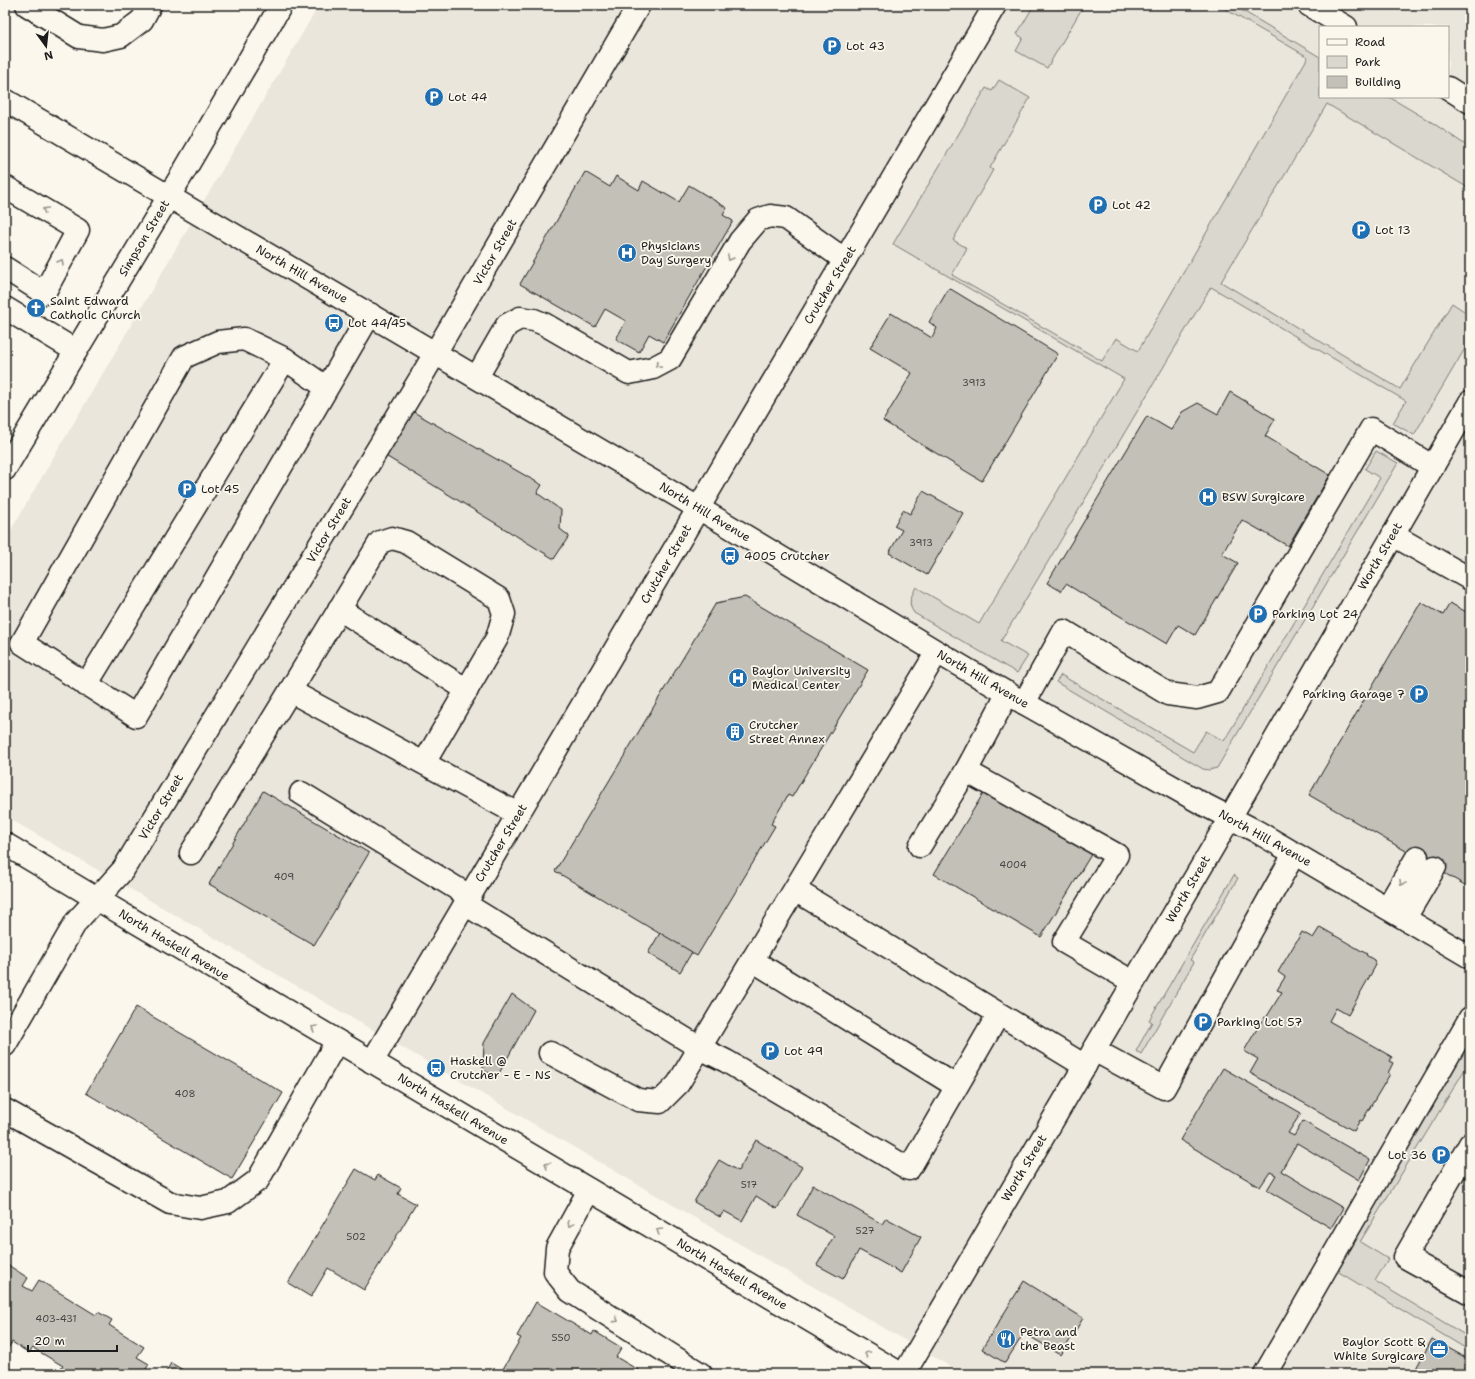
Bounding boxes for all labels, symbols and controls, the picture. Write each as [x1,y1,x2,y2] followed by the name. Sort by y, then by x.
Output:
[26,26,66,66] north arrow
[1319,26,1449,98] legend
[1355,34,1386,50] text: Road
[821,35,843,57] parking icon: Lot 43
[846,38,885,54] place label: Lot 43
[42,47,55,64] text: N
[1355,54,1381,70] text: Park
[1355,74,1401,90] text: Building
[423,86,445,108] parking icon: Lot 44
[448,89,487,105] place label: Lot 44
[1087,194,1109,216] parking icon: Lot 42
[115,197,173,279] street label: Simpson Street
[1112,197,1151,213] place label: Lot 42
[42,207,49,214] one-way arrow
[470,216,520,288] street label: Victor Street
[1350,219,1372,241] parking icon: Lot 13
[1375,222,1411,238] place label: Lot 13
[641,238,712,268] place label: Physicians Day Surgery
[253,241,351,307] street label: North Hill Avenue
[616,242,638,264] hospital icon: Physicians Day Surgery
[800,243,860,327] street label: Crutcher Street
[727,254,734,261] one-way arrow
[56,259,63,266] one-way arrow
[50,293,141,323] place label: Saint Edward Catholic Church
[25,297,47,319] church icon: Saint Edward Catholic Church
[323,312,345,334] bus stop icon: Lot 44/45
[348,315,406,331] place label: Lot 44/45
[655,360,663,368] one-way arrow
[962,376,986,389] house number: 3913
[176,478,198,500] parking icon: Lot 45
[656,478,754,546] street label: North Hill Avenue
[201,481,239,497] place label: Lot 45
[1197,486,1219,508] hospital icon: BSW Surgicare
[1222,489,1305,505] place label: BSW Surgicare
[303,494,355,566] street label: Victor Street
[1354,519,1406,593] street label: Worth Street
[637,522,695,606] street label: Crutcher Street
[909,536,933,549] house number: 3913
[719,545,741,567] bus stop icon: 4005 Crutcher
[744,548,830,564] place label: 4005 Crutcher
[1247,603,1269,625] parking icon: Parking Lot 24
[1272,606,1358,622] place label: Parking Lot 24
[934,646,1032,712] street label: North Hill Avenue
[752,663,851,693] place label: Baylor University Medical Center
[727,667,749,689] hospital icon: Baylor University Medical Center
[1408,683,1430,705] parking icon: Parking Garage 7
[1302,686,1405,702] place label: Parking Garage 7
[749,717,825,747] place label: Crutcher Street Annex
[724,721,746,743] building icon: Crutcher Street Annex
[135,771,187,843] street label: Victor Street
[471,801,531,885] street label: Crutcher Street
[1216,806,1314,870] street label: North Hill Avenue
[1162,852,1214,926] street label: Worth Street
[999,858,1027,871] house number: 4004
[274,870,294,883] house number: 409
[1399,879,1406,886] one-way arrow
[116,906,233,985] street label: North Haskell Avenue
[1192,1011,1214,1033] parking icon: Parking Lot 57
[1217,1014,1302,1030] place label: Parking Lot 57
[311,1025,319,1032] one-way arrow
[759,1040,781,1062] parking icon: Lot 49
[784,1043,823,1059] place label: Lot 49
[450,1053,551,1083] place label: Haskell @ Crutcher - E - NS
[425,1057,447,1079] bus stop icon: Haskell @ Crutcher - E - NS
[395,1070,512,1149] street label: North Haskell Avenue
[175,1087,195,1100] house number: 408
[998,1132,1050,1204] street label: Worth Street
[1430,1144,1452,1166] parking icon: Lot 36
[1388,1147,1427,1163] place label: Lot 36
[544,1163,551,1170] one-way arrow
[741,1178,757,1191] house number: 517
[567,1220,574,1227] one-way arrow
[856,1224,874,1237] house number: 527
[656,1229,663,1236] one-way arrow
[346,1230,366,1243] house number: 502
[674,1235,791,1314] street label: North Haskell Avenue
[35,1312,77,1325] house number: 403-431
[612,1316,619,1323] one-way arrow
[1020,1324,1077,1354] place label: Petra and the Beast
[28,1327,117,1353] scale bar
[995,1328,1017,1350] restaurant icon: Petra and the Beast
[552,1331,570,1344] house number: 550
[34,1333,65,1349] text: 20 m
[1334,1334,1426,1364] place label: Baylor Scott & White Surgicare
[1428,1338,1450,1360] office icon: Baylor Scott & White Surgicare
[864,1352,871,1359] one-way arrow

